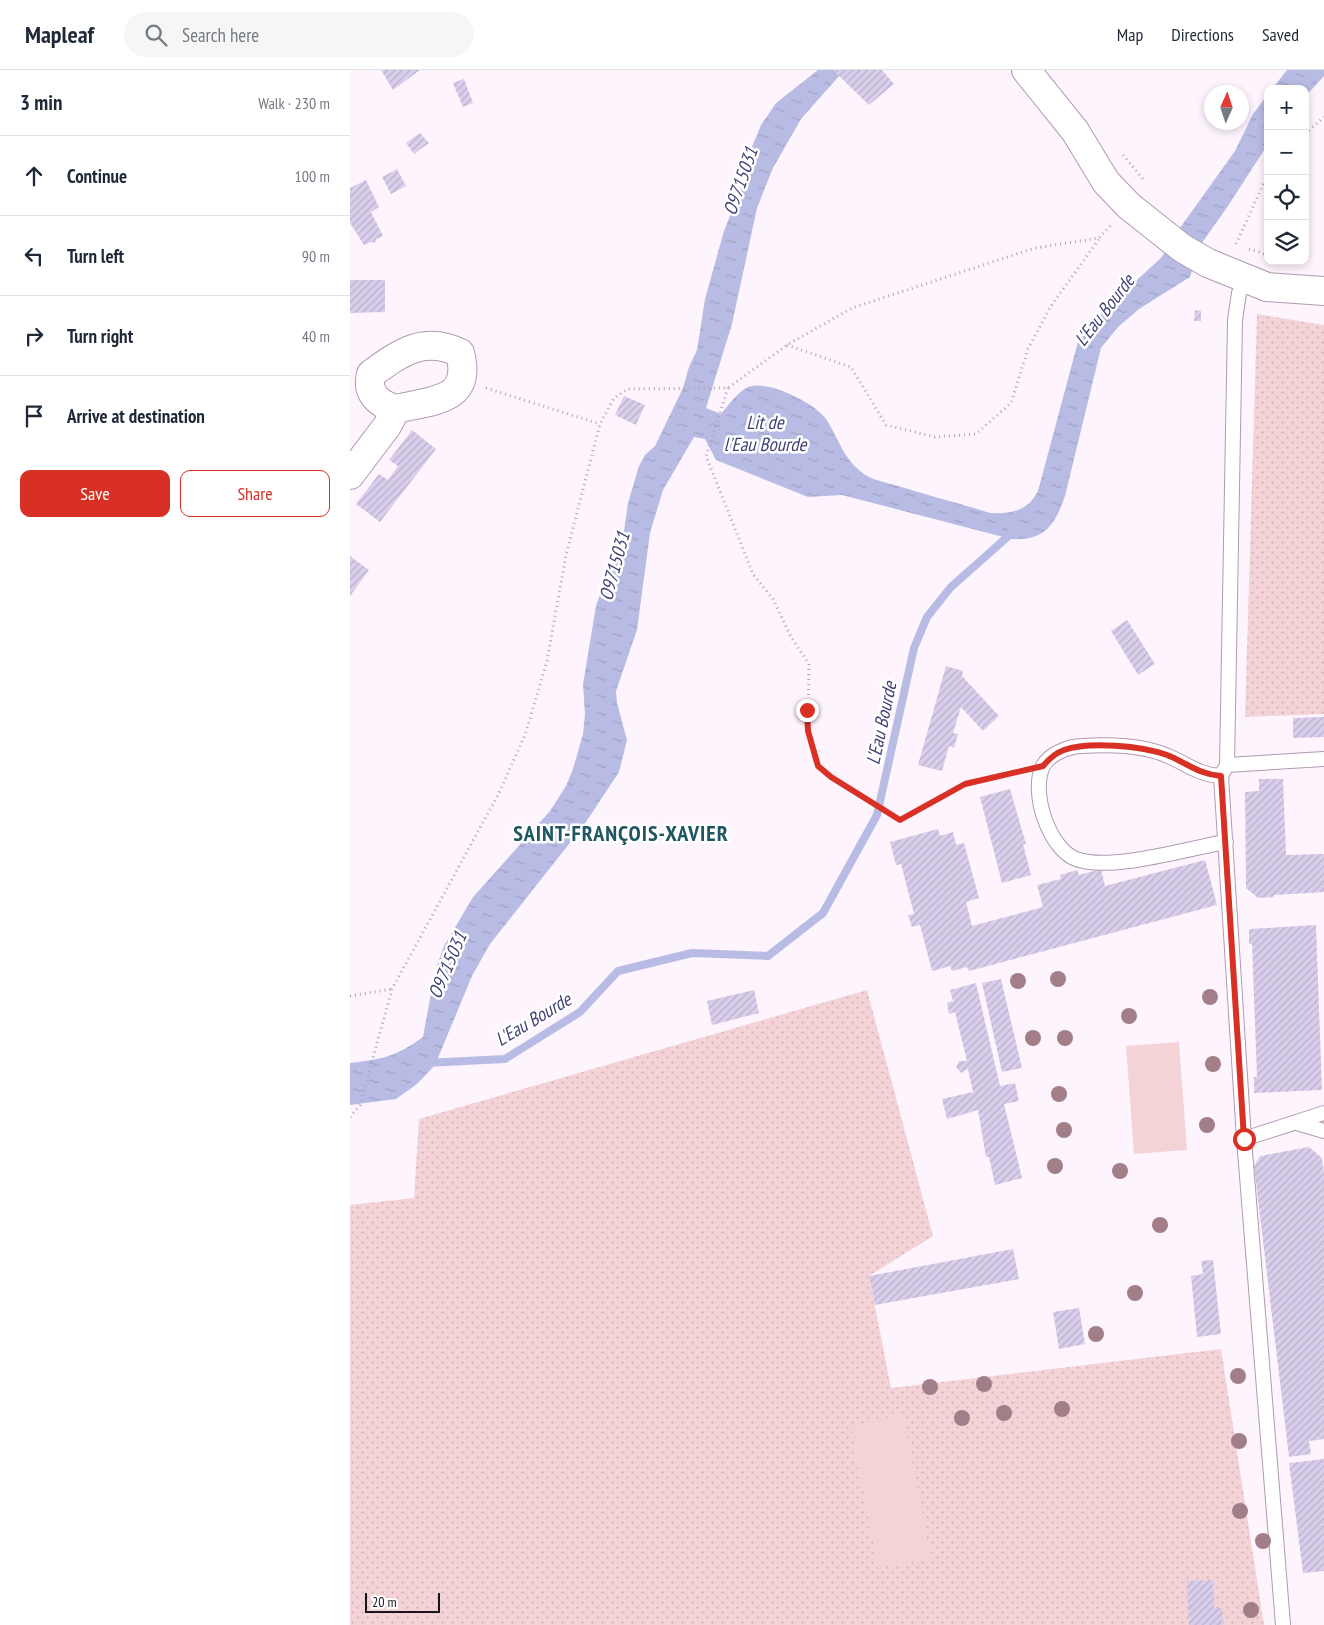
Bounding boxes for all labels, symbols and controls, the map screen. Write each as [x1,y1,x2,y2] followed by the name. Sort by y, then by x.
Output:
[124,12,474,57] search box
[25,19,94,50] text: Mapleaf
[142,21,170,49] icon: search
[182,23,259,47] text: Search here
[1117,23,1143,46] text: Map
[1171,23,1234,46] text: Directions
[1262,23,1299,46] text: Saved
[1204,85,1249,130] north arrow
[1264,85,1309,265] map controls
[1264,85,1309,130] button: +
[20,89,62,116] text: 3 min
[258,93,330,113] text: Walk · 230 m
[1264,130,1309,175] button: −
[717,143,763,218] water label: O9715031
[20,162,48,190] icon: ahead
[67,164,127,188] text: Continue
[295,166,330,186] text: 100 m
[1264,175,1309,220] button: locate
[1264,220,1309,265] button: layers
[20,242,48,270] icon: left
[67,244,124,268] text: Turn left
[302,246,330,266] text: 90 m
[1069,269,1140,351] water label: L'Eau Bourde
[20,322,48,350] icon: right
[67,324,133,348] text: Turn right
[302,326,330,346] text: 40 m
[20,402,48,430] icon: arrive
[67,404,205,428] text: Arrive at destination
[724,410,807,456] water label: Lit de l'Eau Bourde
[20,470,170,517] button: Save
[180,470,330,517] button: Share
[593,529,635,603] water label: O9715031
[861,678,902,767] water label: L'Eau Bourde
[796,699,819,722] route end
[513,819,729,847] district label: SAINT-FRANÇOIS-XAVIER
[422,928,472,1002] water label: O9715031
[491,986,576,1051] water label: L'Eau Bourde
[1233,1128,1256,1151] route start
[365,1590,440,1613] scale bar
[372,1593,397,1611] text: 20 m

